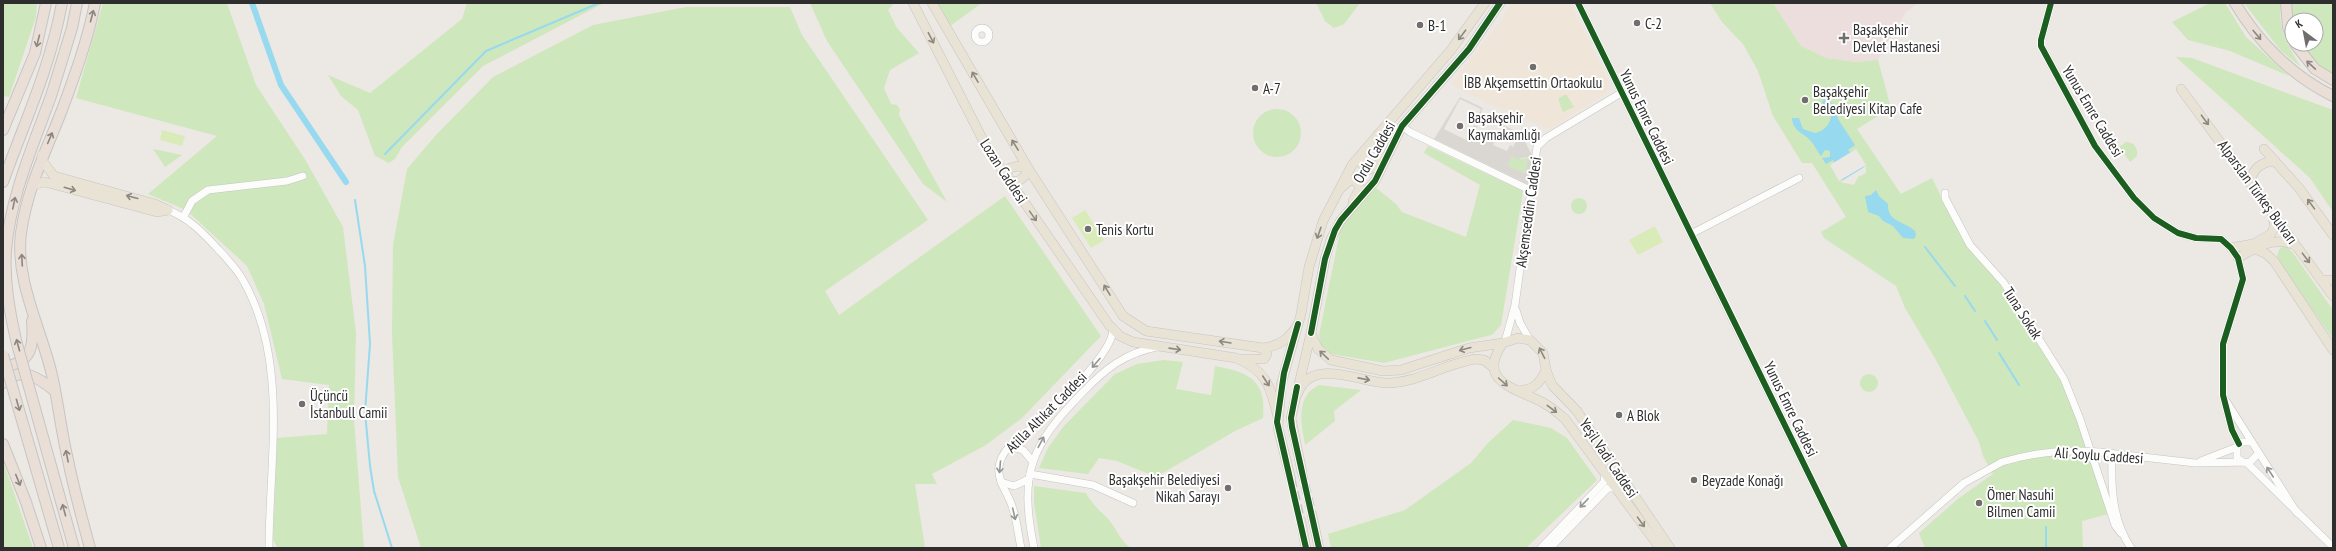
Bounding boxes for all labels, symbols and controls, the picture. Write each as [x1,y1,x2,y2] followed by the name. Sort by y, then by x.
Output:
[89,9,96,22] one-way arrow
[2284,12,2324,52] north arrow
[1645,14,1662,33] place label: C-2
[1428,16,1446,35] place label: B-1
[2293,16,2305,31] text: K
[1632,18,1642,28] marker: C-2
[1415,20,1425,30] marker: B-1
[1853,20,1940,56] place label: Başakşehir Devlet Hastanesi
[1458,29,1466,40] one-way arrow
[2253,30,2262,40] one-way arrow
[928,31,935,43] one-way arrow
[1838,32,1850,44] marker: Başakşehir Devlet Hastanesi
[34,34,42,47] one-way arrow
[2306,60,2316,70] one-way arrow
[1528,62,1538,72] marker: İBB Akşemsettin Ortaokulu
[2058,62,2128,160] street label: Yunus Emre Caddesi
[1616,66,1678,168] street label: Yunus Emre Caddesi
[970,72,978,84] one-way arrow
[1464,73,1602,92] place label: İBB Akşemsettin Ortaokulu
[1263,79,1281,98] place label: A-7
[1813,82,1922,118] place label: Başakşehir Belediyesi Kitap Cafe
[1250,83,1260,93] marker: A-7
[1800,95,1810,105] marker: Başakşehir Belediyesi Kitap Cafe
[1468,108,1541,144] place label: Başakşehir Kaymakamlığı
[2201,115,2209,126] one-way arrow
[1349,117,1399,187] street label: Ordu Caddesi
[1455,121,1465,131] marker: Başakşehir Kaymakamlığı
[46,133,54,145] one-way arrow
[976,135,1032,207] street label: Lozan Caddesi
[2214,136,2302,248] street label: Alparslan Türkeş Bulvarı
[1011,140,1019,151] one-way arrow
[1511,156,1545,268] street label: Akşemseddin Caddesi
[63,186,76,193] one-way arrow
[126,193,139,200] one-way arrow
[10,196,18,209] one-way arrow
[2306,198,2315,209] one-way arrow
[1029,210,1037,221] one-way arrow
[1096,220,1154,239] place label: Tenis Kortu
[1083,224,1093,234] marker: Tenis Kortu
[1314,226,1322,238] one-way arrow
[2302,252,2310,263] one-way arrow
[19,254,26,267] one-way arrow
[1999,283,2047,343] street label: Tuna Sokak
[1103,285,1111,296] one-way arrow
[13,338,21,351] one-way arrow
[1219,338,1232,346] one-way arrow
[1168,345,1181,353] one-way arrow
[1459,346,1472,353] one-way arrow
[1538,347,1545,359] one-way arrow
[1319,350,1329,359] one-way arrow
[1091,358,1100,368] one-way arrow
[1760,358,1822,460] street label: Yunus Emre Caddesi
[1001,367,1091,457] street label: Atilla Altıkat Caddesi
[1261,375,1270,386] one-way arrow
[1358,376,1371,384] one-way arrow
[1498,378,1508,387] one-way arrow
[310,386,387,422] place label: Üçüncü İstanbull Camii
[15,399,22,412] one-way arrow
[297,399,307,409] marker: Üçüncü İstanbull Camii
[1547,405,1558,413] one-way arrow
[1627,406,1660,425] place label: A Blok
[1614,410,1624,420] marker: A Blok
[1575,415,1643,501] street label: Yeşil Vadi Caddesi
[1038,436,1045,448] one-way arrow
[2054,442,2144,468] street label: Ali Soylu Caddesi
[63,450,71,463] one-way arrow
[996,460,1003,473] one-way arrow
[2266,467,2274,478] one-way arrow
[1109,470,1220,506] place label: Başakşehir Belediyesi Nikah Sarayı
[1702,471,1783,490] place label: Beyzade Konağı
[14,474,22,486] one-way arrow
[1689,475,1699,485] marker: Beyzade Konağı
[1223,483,1233,493] marker: Başakşehir Belediyesi Nikah Sarayı
[1987,485,2056,521] place label: Ömer Nasuhi Bilmen Camii
[1579,498,1589,508] one-way arrow
[1974,498,1984,508] marker: Ömer Nasuhi Bilmen Camii
[60,504,67,517] one-way arrow
[1011,507,1019,520] one-way arrow
[1637,516,1645,527] one-way arrow

